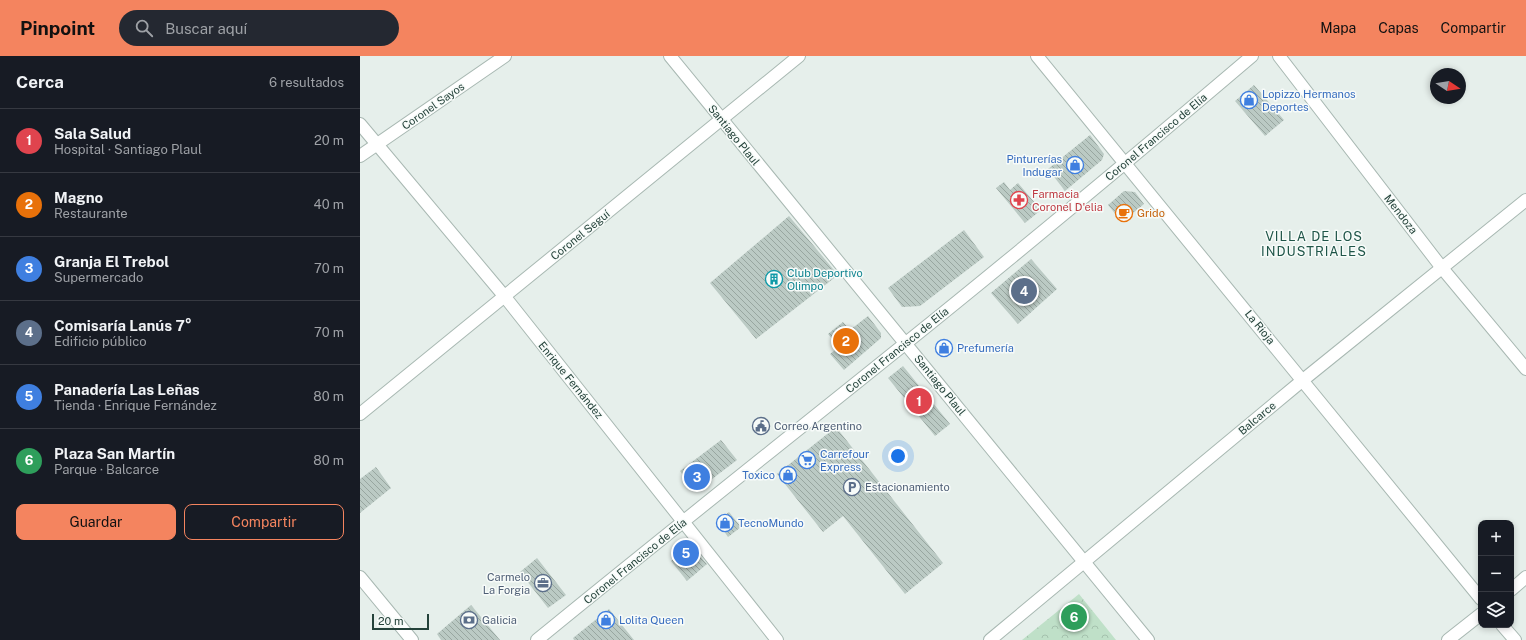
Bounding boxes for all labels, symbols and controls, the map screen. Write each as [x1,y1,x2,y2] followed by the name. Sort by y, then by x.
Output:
[119,10,399,46] search box
[20,17,95,39] text: Pinpoint
[133,17,155,39] icon: search
[165,20,247,37] text: Buscar aquí
[1320,20,1356,36] text: Mapa
[1378,20,1419,36] text: Capas
[1441,20,1506,36] text: Compartir
[1430,68,1466,104] north arrow
[16,72,64,92] text: Cerca
[269,75,344,90] text: 6 resultados
[399,80,467,132] street label: Coronel Sayos
[1262,88,1356,113] place label: Lopizzo Hermanos Deportes
[1239,90,1259,110] shop icon: Lopizzo Hermanos Deportes
[1103,91,1209,183] street label: Coronel Francisco de Elía
[706,102,762,168] street label: Santiago Plaul
[54,125,131,142] text: Sala Salud
[26,133,32,148] text: 1
[314,133,344,148] text: 20 m
[54,142,202,157] text: Hospital · Santiago Plaul
[1006,153,1062,178] place label: Pinturerías Indugar
[1065,155,1085,175] shop icon: Pinturerías Indugar
[1032,188,1103,213] place label: Farmacia Coronel D'elia
[54,189,103,206] text: Magno
[1009,190,1029,210] pharmacy icon: Farmacia Coronel D'elia
[1382,192,1420,236] street label: Mendoza
[25,197,33,212] text: 2
[313,197,344,212] text: 40 m
[1114,203,1134,223] cafe icon: Grido
[54,206,128,221] text: Restaurante
[548,207,612,262] street label: Coronel Seguí
[1137,207,1165,219] place label: Grido
[1261,229,1367,259] district label: VILLA DE LOS INDUSTRIALES
[54,253,169,270] text: Granja El Trebol
[25,261,33,276] text: 3
[314,261,344,276] text: 70 m
[787,267,863,292] place label: Club Deportivo Olimpo
[764,269,784,289] building icon: Club Deportivo Olimpo
[54,270,143,285] text: Supermercado
[1011,276,1037,306] pin: 4
[843,305,951,395] street label: Coronel Francisco de Elía
[1243,308,1277,346] street label: La Rioja
[54,317,192,334] text: Comisaría Lanús 7°
[25,325,33,340] text: 4
[314,325,344,340] text: 70 m
[833,326,859,356] pin: 2
[54,334,147,349] text: Edificio público
[934,338,954,358] shop icon: Prefumería
[536,339,606,421] street label: Enrique Fernández
[957,342,1014,354] place label: Prefumería
[912,352,968,418] street label: Santiago Plaul
[54,381,200,398] text: Panadería Las Leñas
[906,386,932,416] pin: 1
[25,389,33,404] text: 5
[313,389,344,404] text: 80 m
[54,398,217,413] text: Tienda · Enrique Fernández
[1236,399,1278,437] street label: Balcarce
[751,416,771,436] public building icon: Correo Argentino
[774,420,862,432] place label: Correo Argentino
[54,445,175,462] text: Plaza San Martín
[888,446,908,466] your location
[820,448,869,473] place label: Carrefour Express
[797,450,817,470] supermarket icon: Carrefour Express
[25,453,33,468] text: 6
[313,453,344,468] text: 80 m
[54,462,159,477] text: Parque · Balcarce
[684,462,710,492] pin: 3
[778,465,798,485] shop icon: Toxico
[742,469,775,481] place label: Toxico
[842,477,862,497] parking icon: Estacionamiento
[865,481,950,493] place label: Estacionamiento
[16,504,176,540] button: Guardar
[184,504,344,540] button: Compartir
[715,513,735,533] shop icon: TecnoMundo
[581,516,689,606] street label: Coronel Francisco de Elía
[738,517,804,529] place label: TecnoMundo
[1478,520,1514,628] map controls
[1478,520,1514,556] button: +
[673,538,699,568] pin: 5
[1478,556,1514,592] button: −
[483,571,530,596] place label: Carmelo La Forgia
[533,573,553,593] office icon: Carmelo La Forgia
[1478,592,1514,628] button: layers
[1061,602,1087,632] pin: 6
[459,610,479,630] bank icon: Galicia
[596,610,616,630] shop icon: Lolita Queen
[372,612,429,631] scale bar
[482,614,517,626] place label: Galicia
[619,614,684,626] place label: Lolita Queen
[378,615,403,627] text: 20 m

